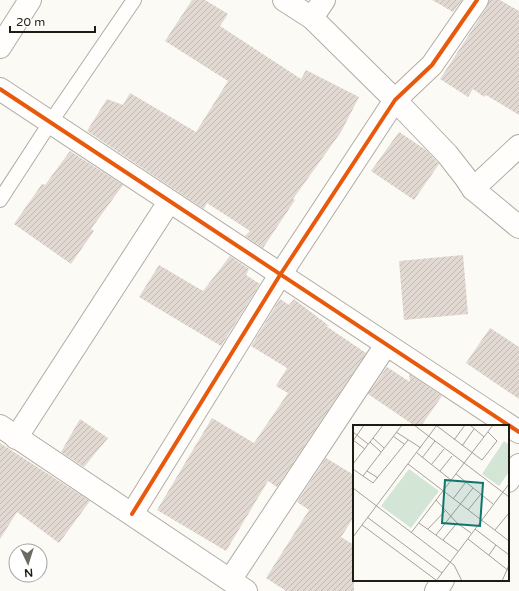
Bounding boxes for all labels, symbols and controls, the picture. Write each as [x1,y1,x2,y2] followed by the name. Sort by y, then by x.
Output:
[10,8,95,34] scale bar
[16,15,45,29] text: 20 m
[353,425,509,581] inset map
[8,543,48,583] north arrow
[24,566,34,579] text: N

